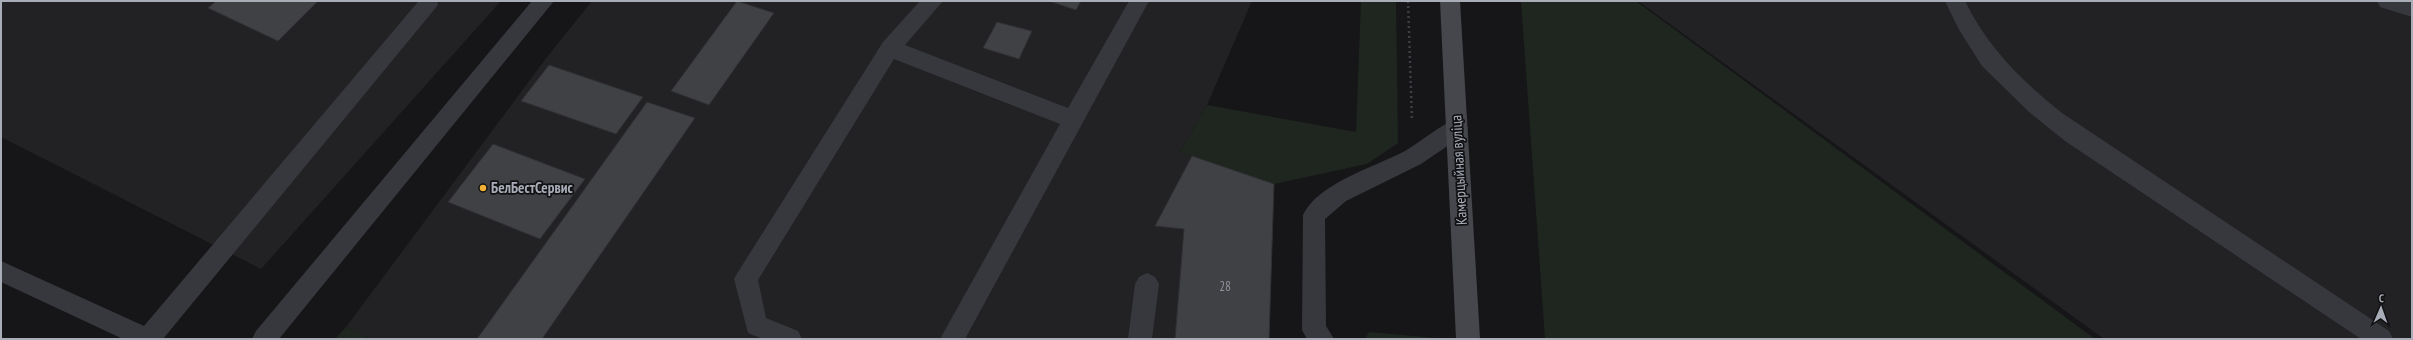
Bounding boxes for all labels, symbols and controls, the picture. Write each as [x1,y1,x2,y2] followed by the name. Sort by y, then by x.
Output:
[1446,114,1471,226] street label: Камерцыйная вуліца
[491,178,574,197] place label: БелБестСервис
[478,183,488,193] marker: БелБестСервис
[1219,278,1231,295] house number: 28
[2361,288,2401,328] north arrow
[2379,291,2384,305] text: С

